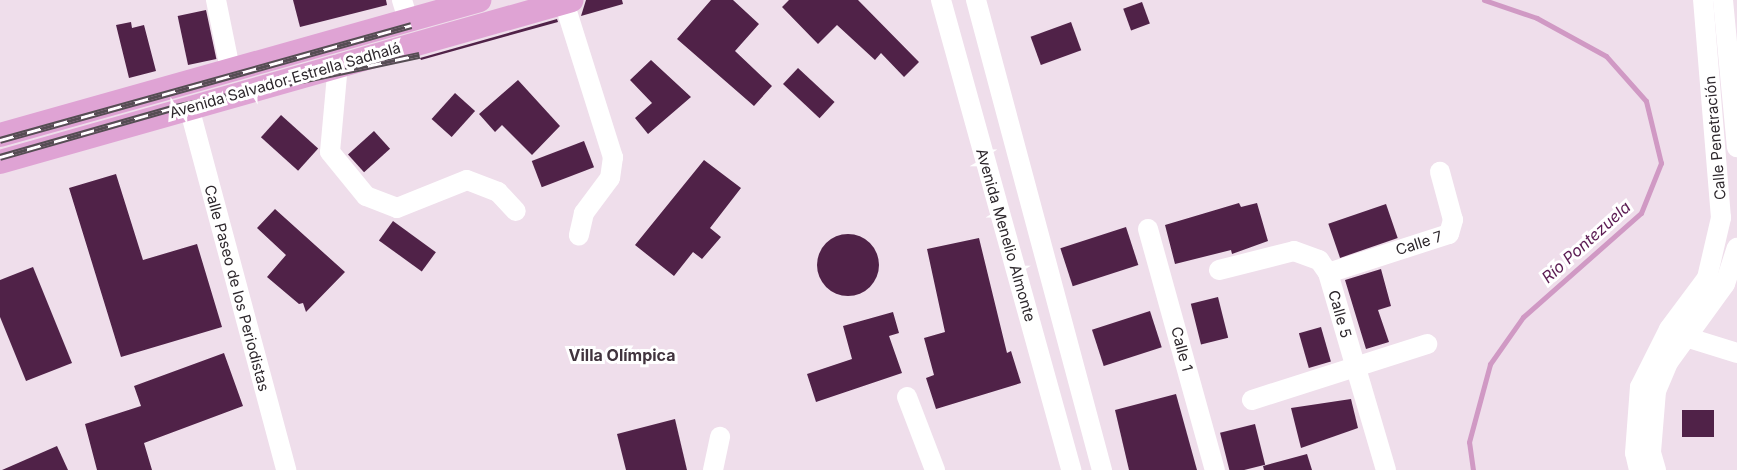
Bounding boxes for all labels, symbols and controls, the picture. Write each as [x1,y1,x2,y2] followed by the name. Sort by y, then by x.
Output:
[167,38,403,122] street label: Avenida Salvador Estrella Sadhalá
[1701,75,1729,201] street label: Calle Penetración
[973,146,1039,324] street label: Avenida Menelio Almonte
[201,183,273,393] street label: Calle Paseo de los Periodistas
[1538,197,1634,287] water label: Río Pontezuela
[1393,227,1445,259] street label: Calle 7
[1325,288,1355,340] street label: Calle 5
[1167,325,1197,373] street label: Calle 1
[569,345,675,365] district label: Villa Olímpica

